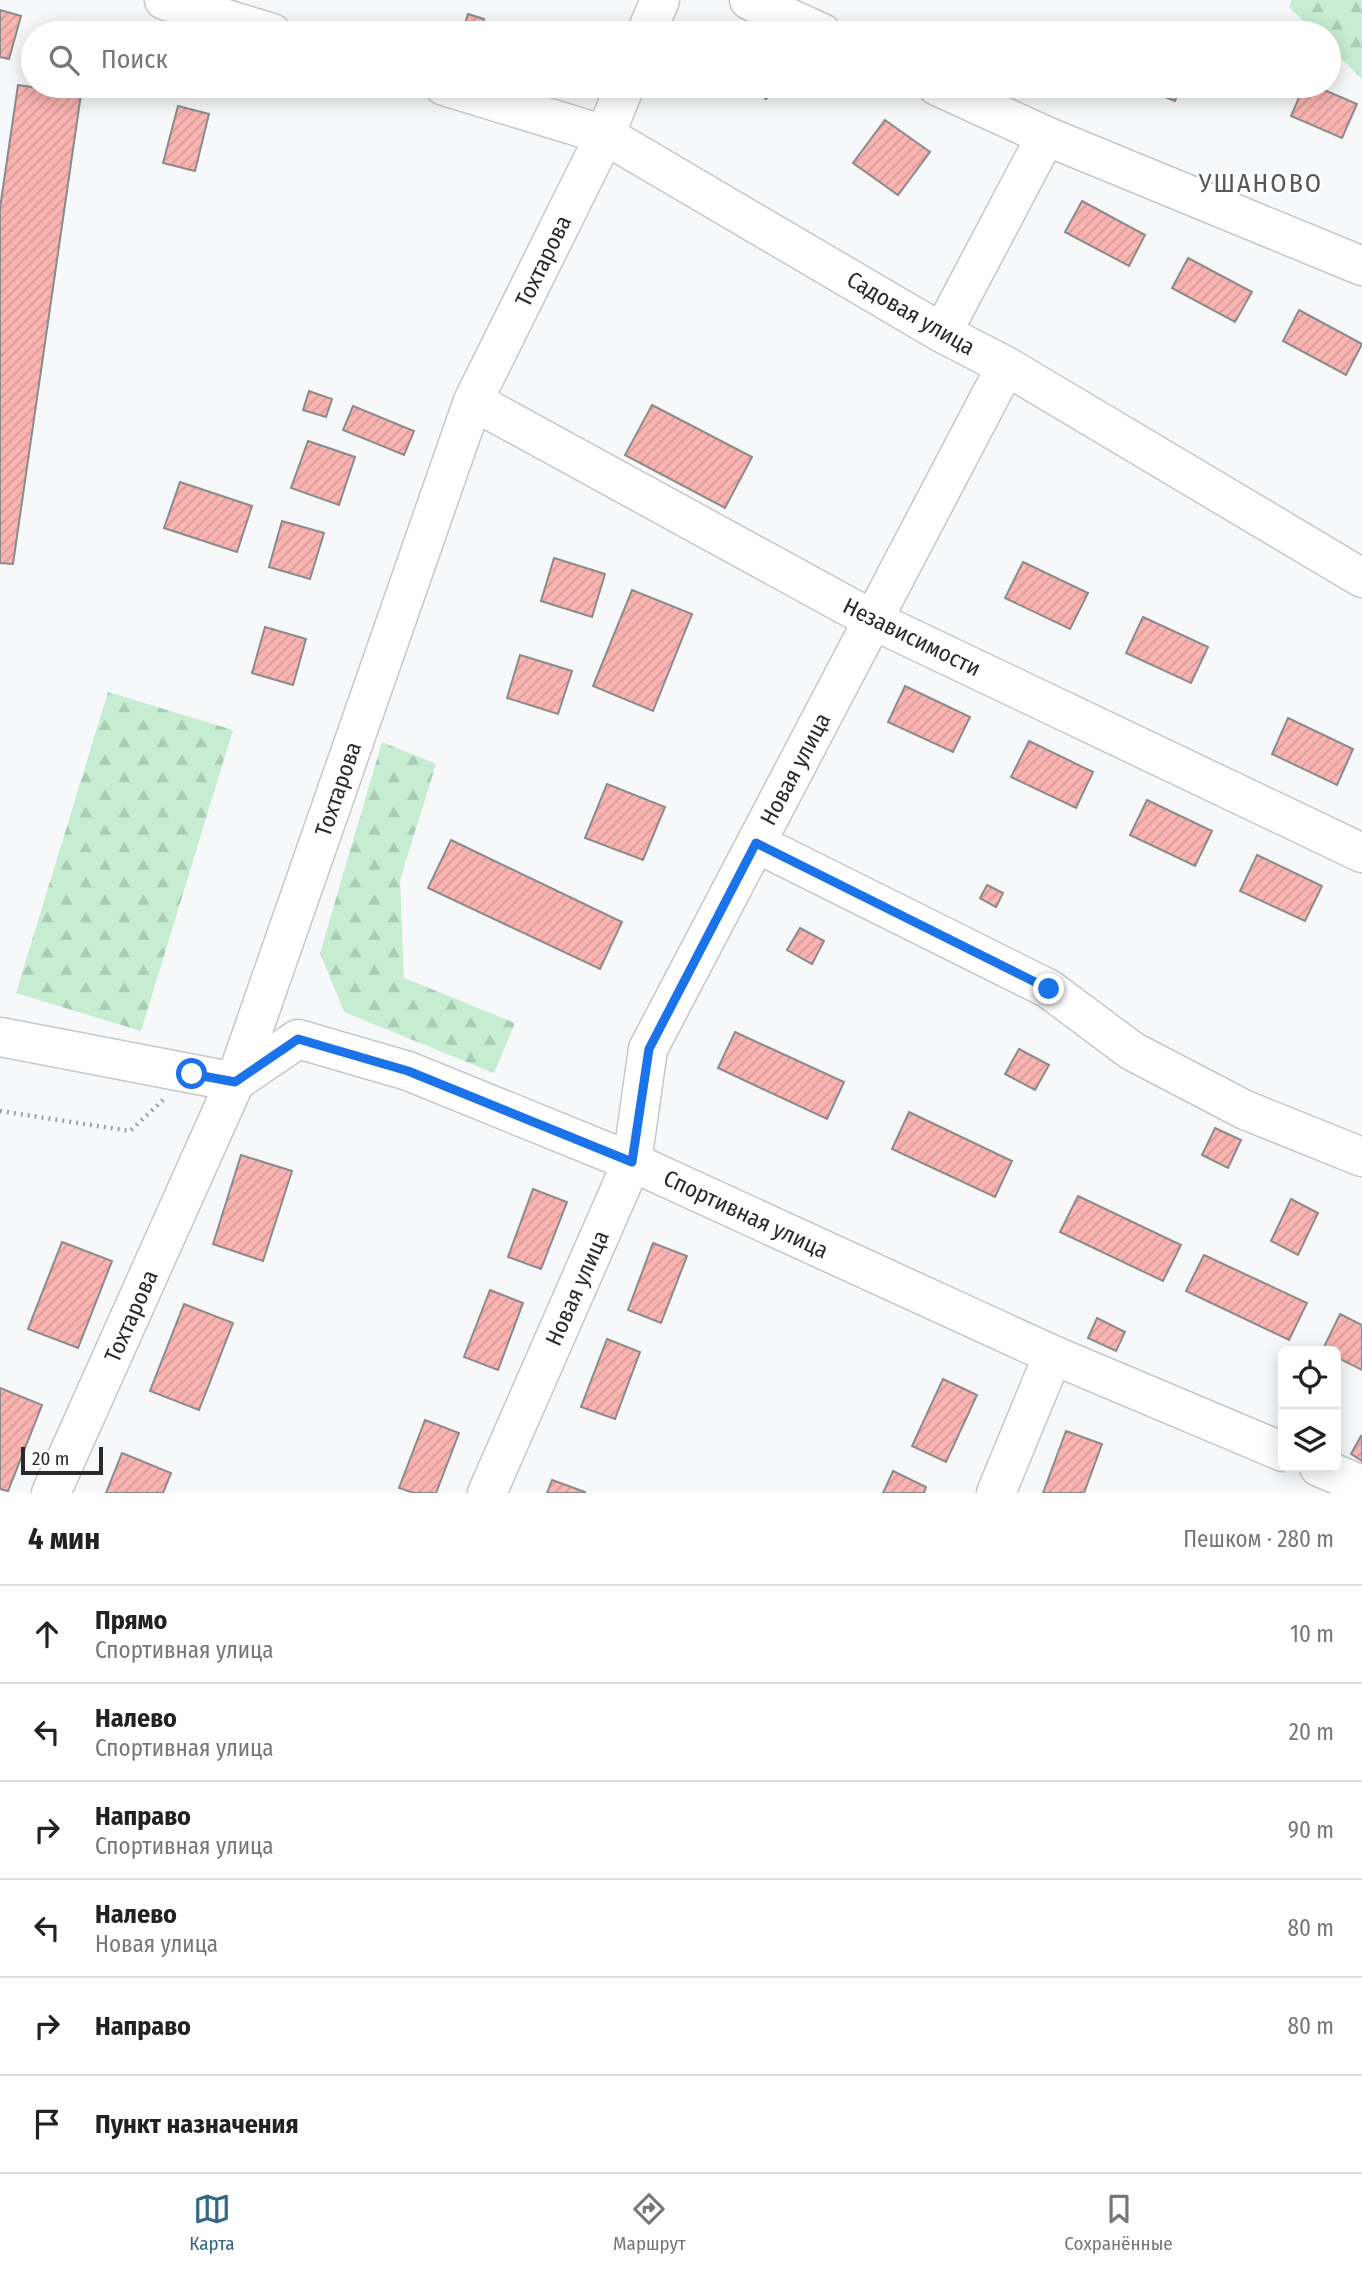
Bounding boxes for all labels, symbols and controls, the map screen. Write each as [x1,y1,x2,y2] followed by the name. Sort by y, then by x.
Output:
[21,21,1341,98] search box
[45,41,83,79] icon: search
[101,44,168,75] text: Поиск
[1198,168,1323,199] district label: УШАНОВО
[509,211,577,311] street label: Тохтарова
[842,265,980,361] street label: Садовая улица
[839,592,985,682] street label: Независимости
[754,708,836,830] street label: Новая улица
[309,738,367,840] street label: Тохтарова
[1033,973,1064,1004] route end
[176,1058,207,1089] route start
[659,1164,833,1264] street label: Спортивная улица
[539,1226,615,1350] street label: Новая улица
[98,1265,164,1367] street label: Тохтарова
[1278,1346,1341,1472] map controls
[1278,1346,1341,1409] button: locate
[1278,1409,1341,1472] button: layers
[21,1444,103,1476] scale bar
[32,1447,69,1470] text: 20 m
[28,1521,100,1557] text: 4 мин
[1183,1525,1334,1553] text: Пешком · 280 m
[95,1605,167,1636] text: Прямо
[28,1615,66,1653] icon: ahead
[1290,1620,1334,1648] text: 10 m
[95,1636,274,1664] text: Спортивная улица
[95,1703,177,1734] text: Налево
[28,1713,66,1751] icon: left
[1289,1718,1334,1746] text: 20 m
[95,1734,274,1762] text: Спортивная улица
[95,1801,191,1832] text: Направо
[28,1811,66,1849] icon: right
[1288,1816,1334,1844] text: 90 m
[95,1832,274,1860] text: Спортивная улица
[95,1899,177,1930] text: Налево
[28,1909,66,1947] icon: left
[1287,1914,1334,1942] text: 80 m
[95,1930,218,1958] text: Новая улица
[28,2007,66,2045] icon: right
[95,2011,191,2042] text: Направо
[1287,2012,1334,2040] text: 80 m
[28,2105,66,2143] icon: arrive
[95,2109,299,2140] text: Пункт назначения
[189,2190,235,2255] tab: Карта
[613,2190,686,2255] tab: Маршрут
[1064,2190,1173,2255] tab: Сохранённые

